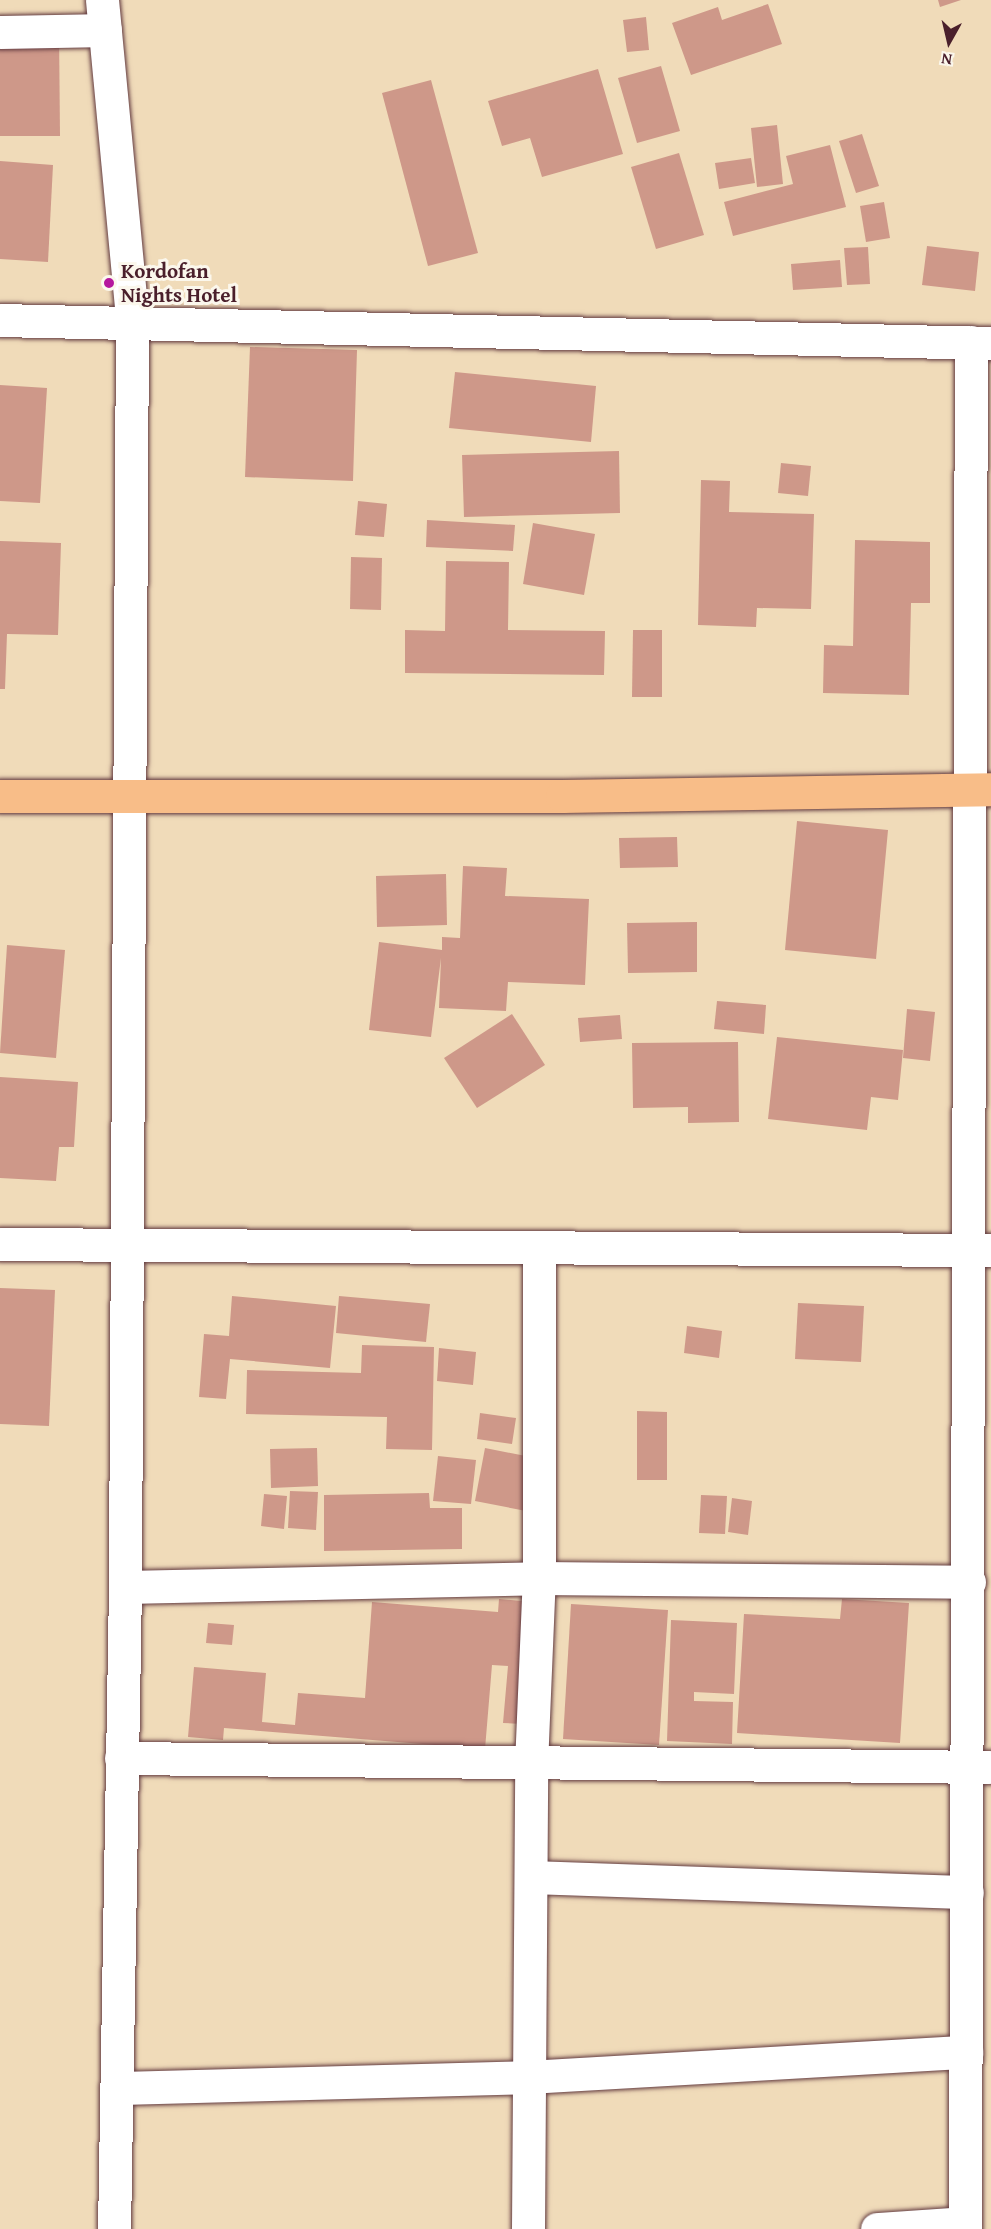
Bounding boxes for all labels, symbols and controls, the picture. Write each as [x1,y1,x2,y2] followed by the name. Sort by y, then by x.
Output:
[919,12,979,72] north arrow
[940,47,953,72] text: N
[121,258,237,308] place label: Kordofan Nights Hotel
[102,276,116,290] marker: Kordofan Nights Hotel

